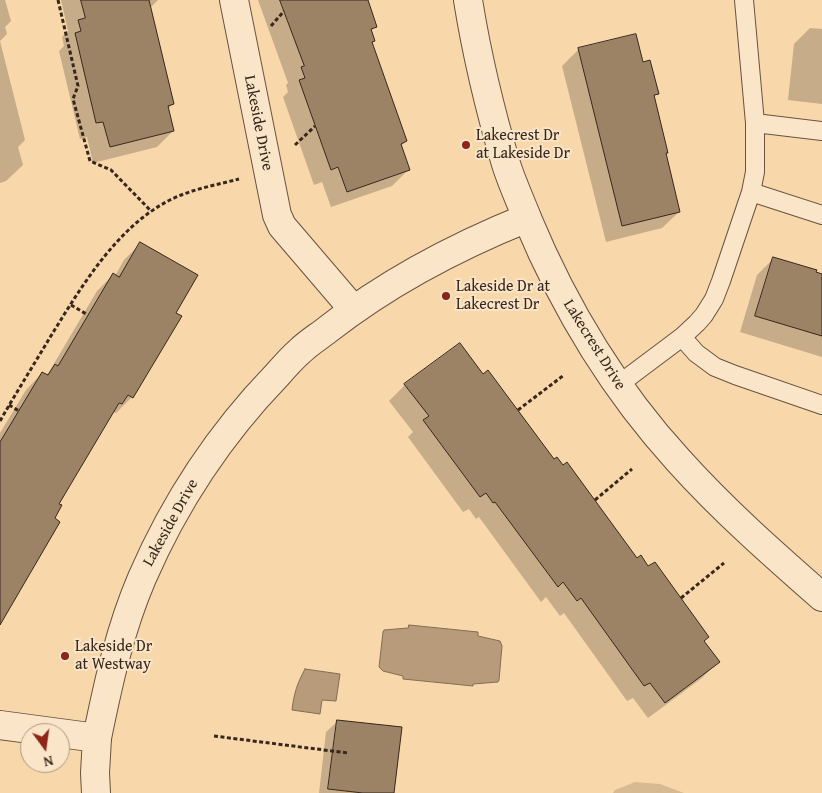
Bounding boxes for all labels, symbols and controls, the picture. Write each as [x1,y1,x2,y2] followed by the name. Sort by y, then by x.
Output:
[239,74,277,172] street label: Lakeside Drive
[476,126,570,164] place label: Lakecrest Dr at Lakeside Dr
[460,139,472,151] marker: Lakecrest Dr at Lakeside Dr
[456,277,550,315] place label: Lakeside Dr at Lakecrest Dr
[440,290,452,302] marker: Lakeside Dr at Lakecrest Dr
[559,296,629,394] street label: Lakecrest Drive
[139,476,203,570] street label: Lakeside Drive
[75,637,152,675] place label: Lakeside Dr at Westway
[59,650,71,662] marker: Lakeside Dr at Westway
[20,723,70,773] north arrow
[41,751,55,772] text: N

